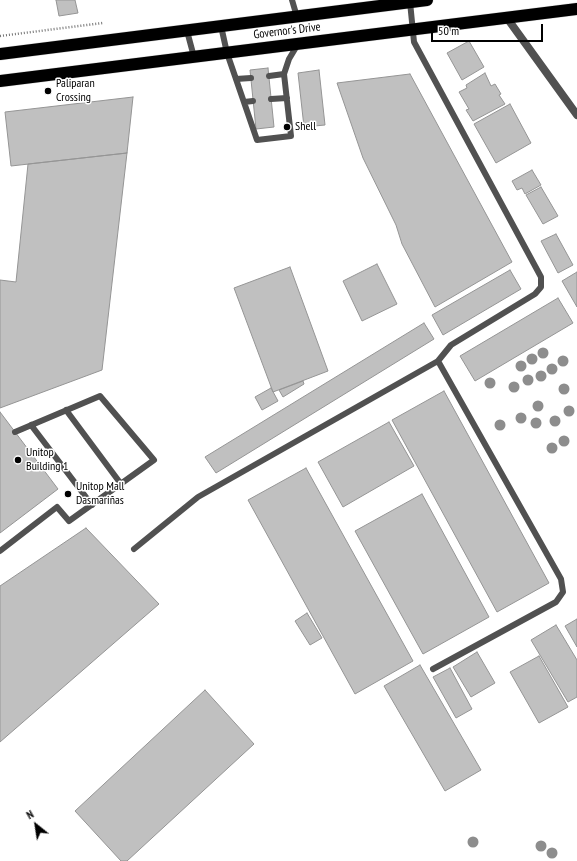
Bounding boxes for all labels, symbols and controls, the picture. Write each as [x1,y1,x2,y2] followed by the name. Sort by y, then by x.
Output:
[433,16,545,42] scale bar
[253,20,321,42] street label: Governor's Drive
[438,23,459,38] text: 50 m
[56,77,95,105] place label: Paliparan Crossing
[43,86,53,96] marker: Paliparan Crossing
[295,120,316,134] place label: Shell
[282,122,292,132] marker: Shell
[26,446,68,474] place label: Unitop Building 1
[13,455,23,465] marker: Unitop Building 1
[76,480,124,508] place label: Unitop Mall Dasmariñas
[63,489,73,499] marker: Unitop Mall Dasmariñas
[16,805,56,845] north arrow
[24,807,36,822] text: N

